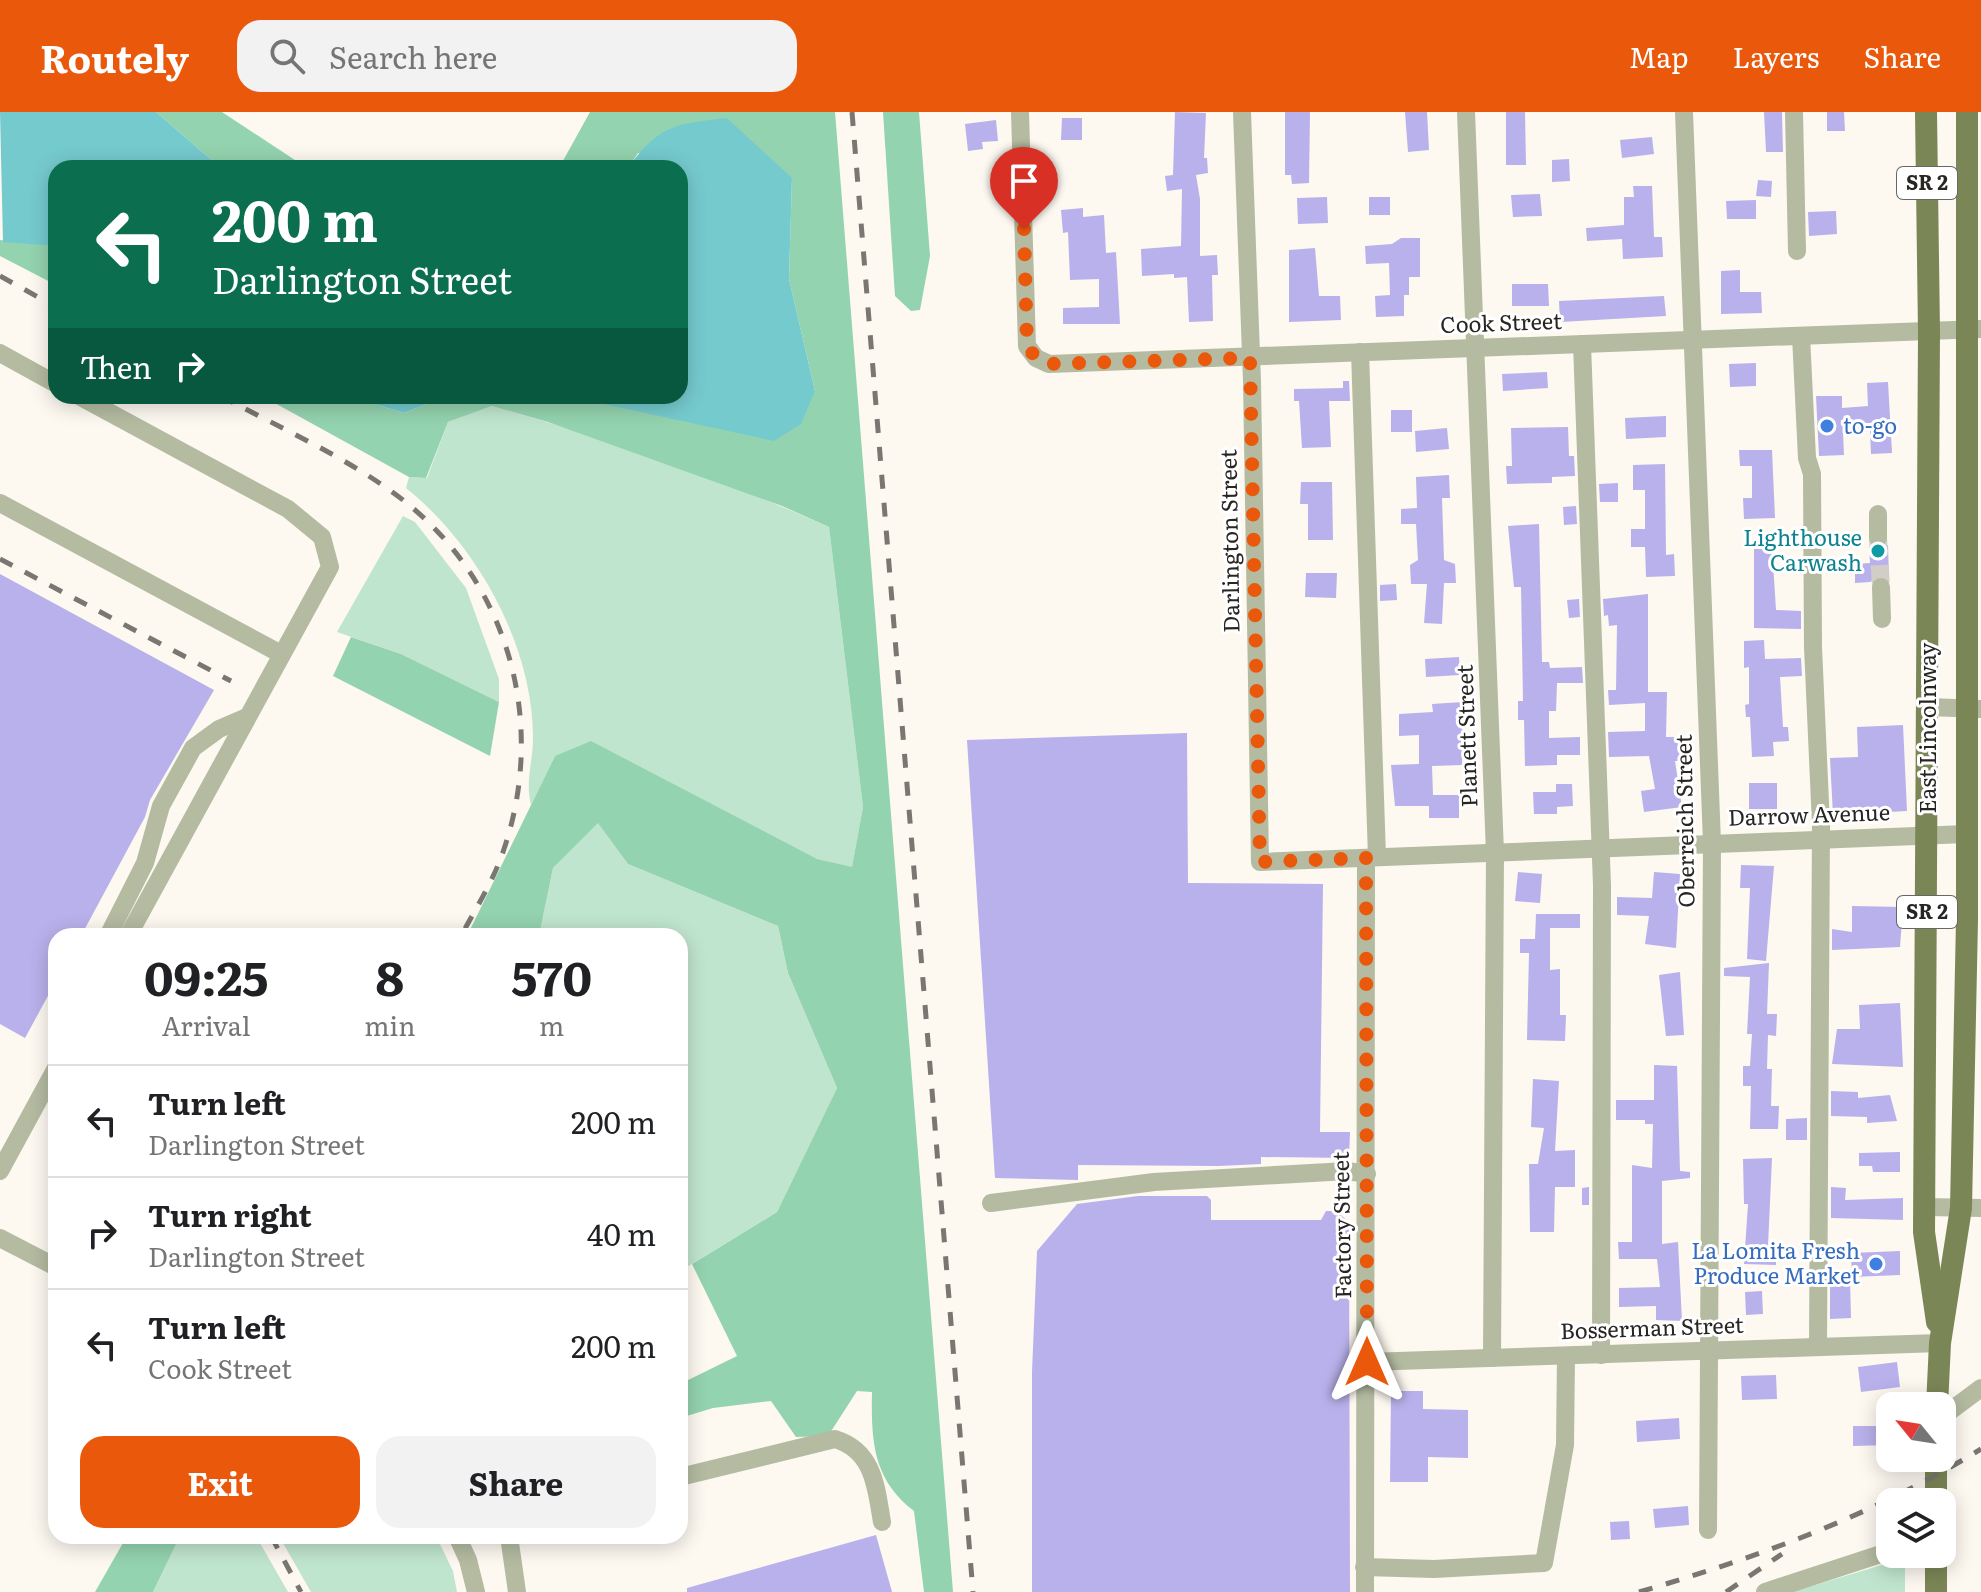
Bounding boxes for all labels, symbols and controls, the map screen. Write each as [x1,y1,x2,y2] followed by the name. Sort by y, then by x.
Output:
[237,20,797,92] search box
[40,28,189,85] text: Routely
[265,34,309,78] icon: search
[329,34,497,78] text: Search here
[1629,35,1688,77] text: Map
[1732,35,1819,77] text: Layers
[1863,35,1941,77] text: Share
[990,147,1058,229] pin
[1002,159,1046,203] icon: arrive
[1897,167,1957,199] road number: SR 2
[212,176,378,259] text: 200 m
[80,192,184,296] icon: left
[212,252,512,305] text: Darlington Street
[1440,303,1562,340] street label: Cook Street
[80,344,152,388] text: Then
[168,344,212,388] icon: right
[1843,408,1897,441] place label: to-go
[1818,417,1836,435] marker: to-go
[1210,449,1247,633] street label: Darlington Street
[1743,520,1862,578] place label: Lighthouse Carwash
[1869,542,1887,560] marker: Lighthouse Carwash
[1910,642,1943,813] street label: East Lincolnway
[1447,664,1484,808] street label: Planett Street
[1665,734,1702,908] street label: Oberreich Street
[1727,794,1891,833] street label: Darrow Avenue
[1897,896,1957,928] road number: SR 2
[144,940,268,1011] text: 09:25
[376,940,404,1011] text: 8
[511,940,592,1011] text: 570
[162,1005,251,1044] text: Arrival
[364,1005,415,1044] text: min
[539,1005,564,1044] text: m
[148,1080,286,1124] text: Turn left
[80,1099,124,1143] icon: left
[571,1099,656,1143] text: 200 m
[148,1124,365,1163] text: Darlington Street
[1323,1151,1358,1299] street label: Factory Street
[148,1192,312,1236] text: Turn right
[80,1211,124,1255] icon: right
[587,1211,656,1255] text: 40 m
[1691,1233,1860,1291] place label: La Lomita Fresh Produce Market
[148,1236,365,1275] text: Darlington Street
[1867,1255,1885,1273] marker: La Lomita Fresh Produce Market
[148,1304,286,1348] text: Turn left
[1560,1307,1744,1346] street label: Bosserman Street
[1325,1320,1409,1404] position arrow
[80,1323,124,1367] icon: left
[571,1323,656,1367] text: 200 m
[148,1348,292,1387] text: Cook Street
[1876,1392,1956,1472] north arrow
[1876,1392,1956,1568] map controls
[80,1436,360,1528] button: Exit
[376,1436,656,1528] button: Share
[1876,1488,1956,1568] button: layers

